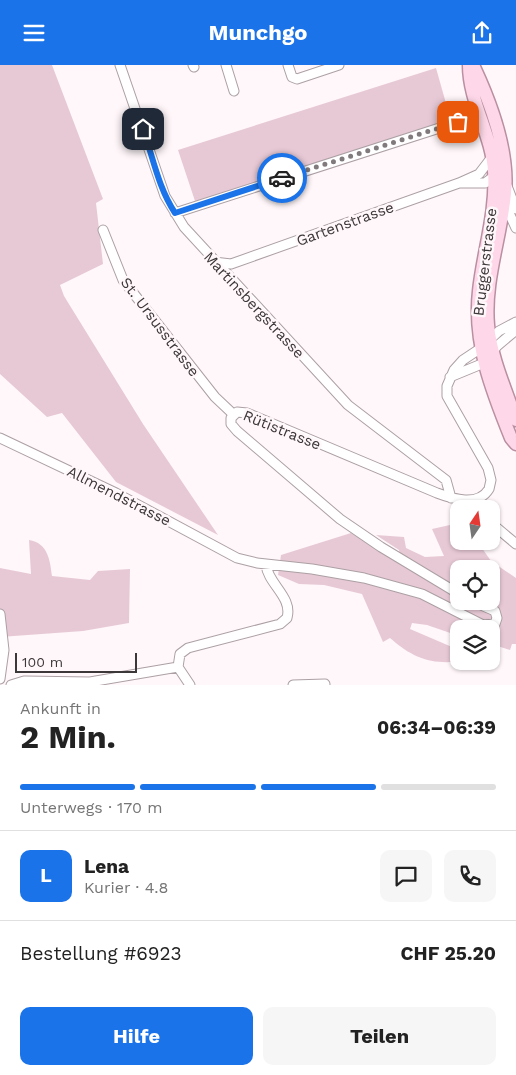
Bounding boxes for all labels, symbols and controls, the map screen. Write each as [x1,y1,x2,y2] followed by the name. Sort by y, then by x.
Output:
[20,19,48,47] icon: menu
[468,19,496,47] icon: share
[209,20,307,45] text: Munchgo
[437,101,479,143] pin
[122,108,164,150] pin
[444,108,472,136] icon: bag
[129,115,157,143] icon: home
[257,153,307,203] courier
[268,164,296,192] icon: car
[294,198,396,250] street label: Gartenstrasse
[469,207,501,317] street label: Bruggerstrasse
[200,248,308,362] street label: Martinsbergstrasse
[117,274,203,380] street label: St. Ursusstrasse
[240,406,324,454] street label: Rütistrasse
[64,462,174,530] street label: Allmendstrasse
[450,500,500,550] north arrow
[450,500,500,670] map controls
[450,560,500,610] button: locate
[450,620,500,670] button: layers
[15,650,138,673] scale bar
[22,654,63,670] text: 100 m
[20,699,101,718] text: Ankunft in
[377,716,496,739] text: 06:34–06:39
[20,718,116,756] text: 2 Min.
[20,798,163,817] text: Unterwegs · 170 m
[380,850,432,902] button: chat
[444,850,496,902] button: phone
[84,855,129,878] text: Lena
[40,864,52,887] text: L
[84,878,168,897] text: Kurier · 4.8
[20,942,182,965] text: Bestellung #6923
[401,942,496,965] text: CHF 25.20
[20,1007,253,1065] button: Hilfe
[263,1007,496,1065] button: Teilen

